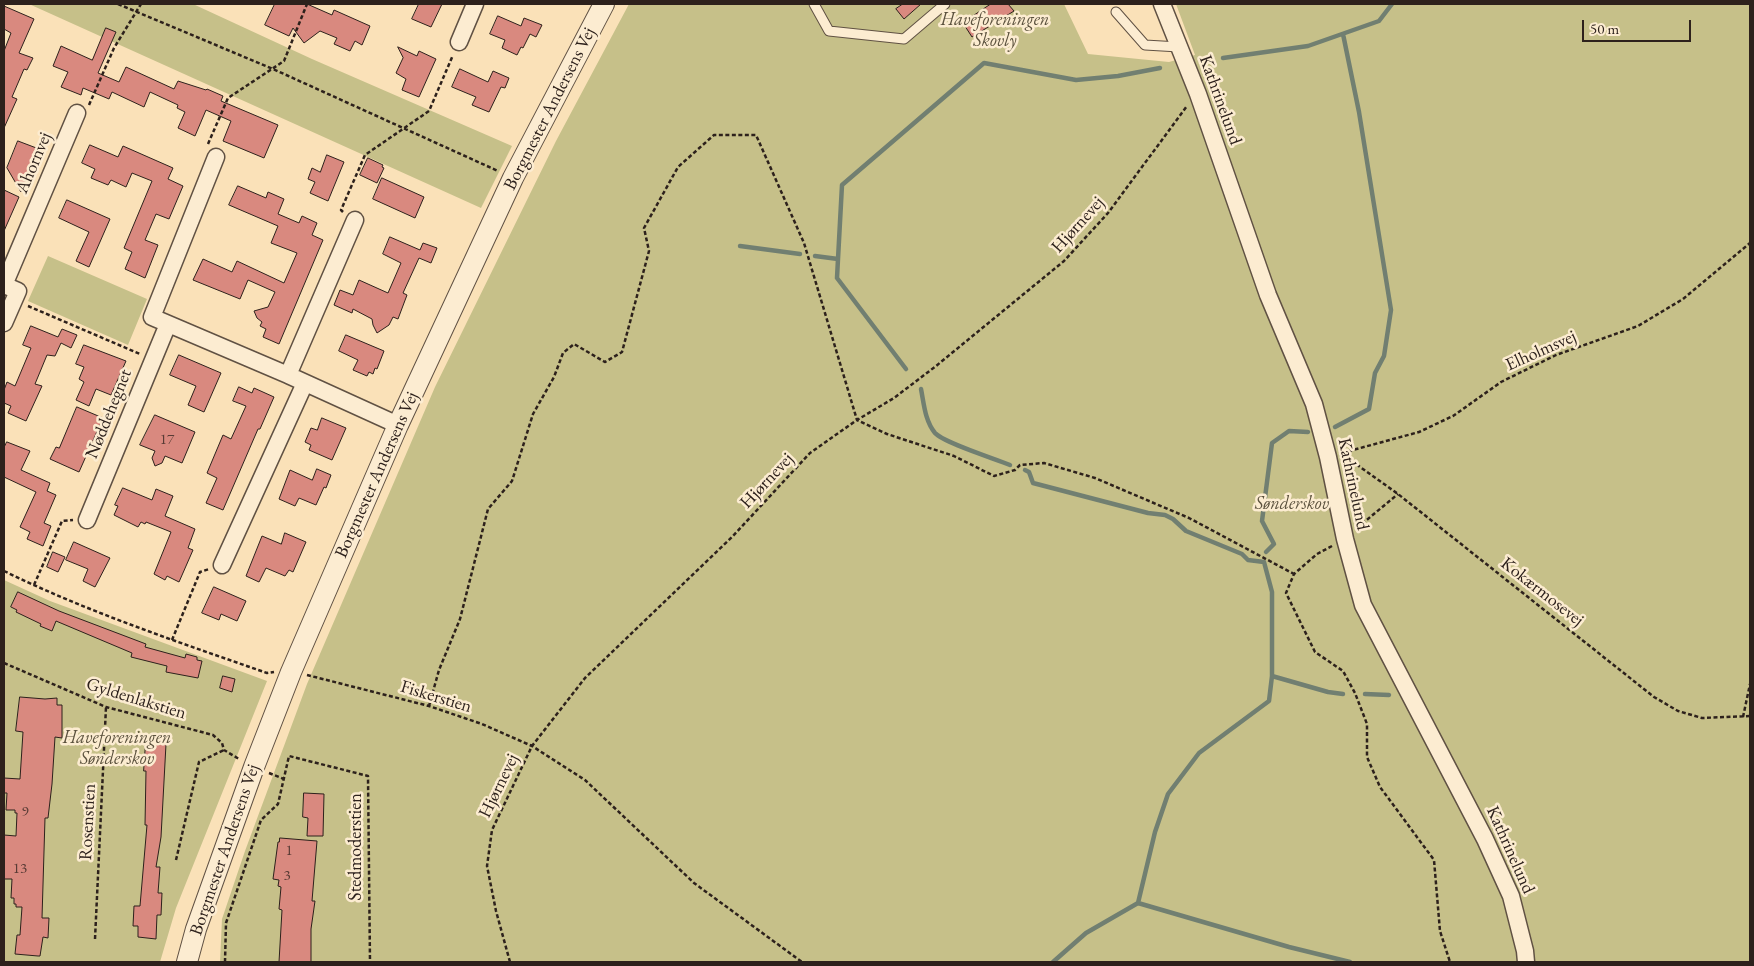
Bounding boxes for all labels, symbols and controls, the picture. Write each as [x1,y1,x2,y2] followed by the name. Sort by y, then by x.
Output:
[941,9,1049,52] park label: Haveforeningen Skovly
[1584,10,1693,42] scale bar
[1590,19,1619,38] text: 50 m
[500,24,600,194] street label: Borgmester Andersens Vej
[1194,52,1246,148] street label: Kathrinelund
[12,129,56,197] street label: Ahornvej
[1047,192,1109,258] street label: Hjørnevej
[1502,326,1580,376] street label: Elholmsvej
[81,366,137,462] street label: Nøddehegnet
[331,389,423,561] street label: Borgmester Andersens Vej
[160,431,174,449] house number: 17
[1333,436,1373,532] street label: Kathrinelund
[736,449,798,513] street label: Hjørnevej
[1255,493,1329,515] park label: Sønderskov
[1496,553,1588,631] street label: Kokærmosevej
[83,674,189,724] street label: Gyldenlakstien
[398,676,474,718] street label: Fiskerstien
[63,727,171,770] park label: Haveforeningen Sønderskov
[474,751,524,821] street label: Hjørnevej
[186,762,264,938] street label: Borgmester Andersens Vej
[75,783,101,861] street label: Rosenstien
[345,793,367,901] street label: Stedmoderstien
[21,803,29,821] house number: 9
[1481,803,1539,897] street label: Kathrinelund
[285,842,293,860] house number: 1
[13,860,27,878] house number: 13
[283,867,291,885] house number: 3

